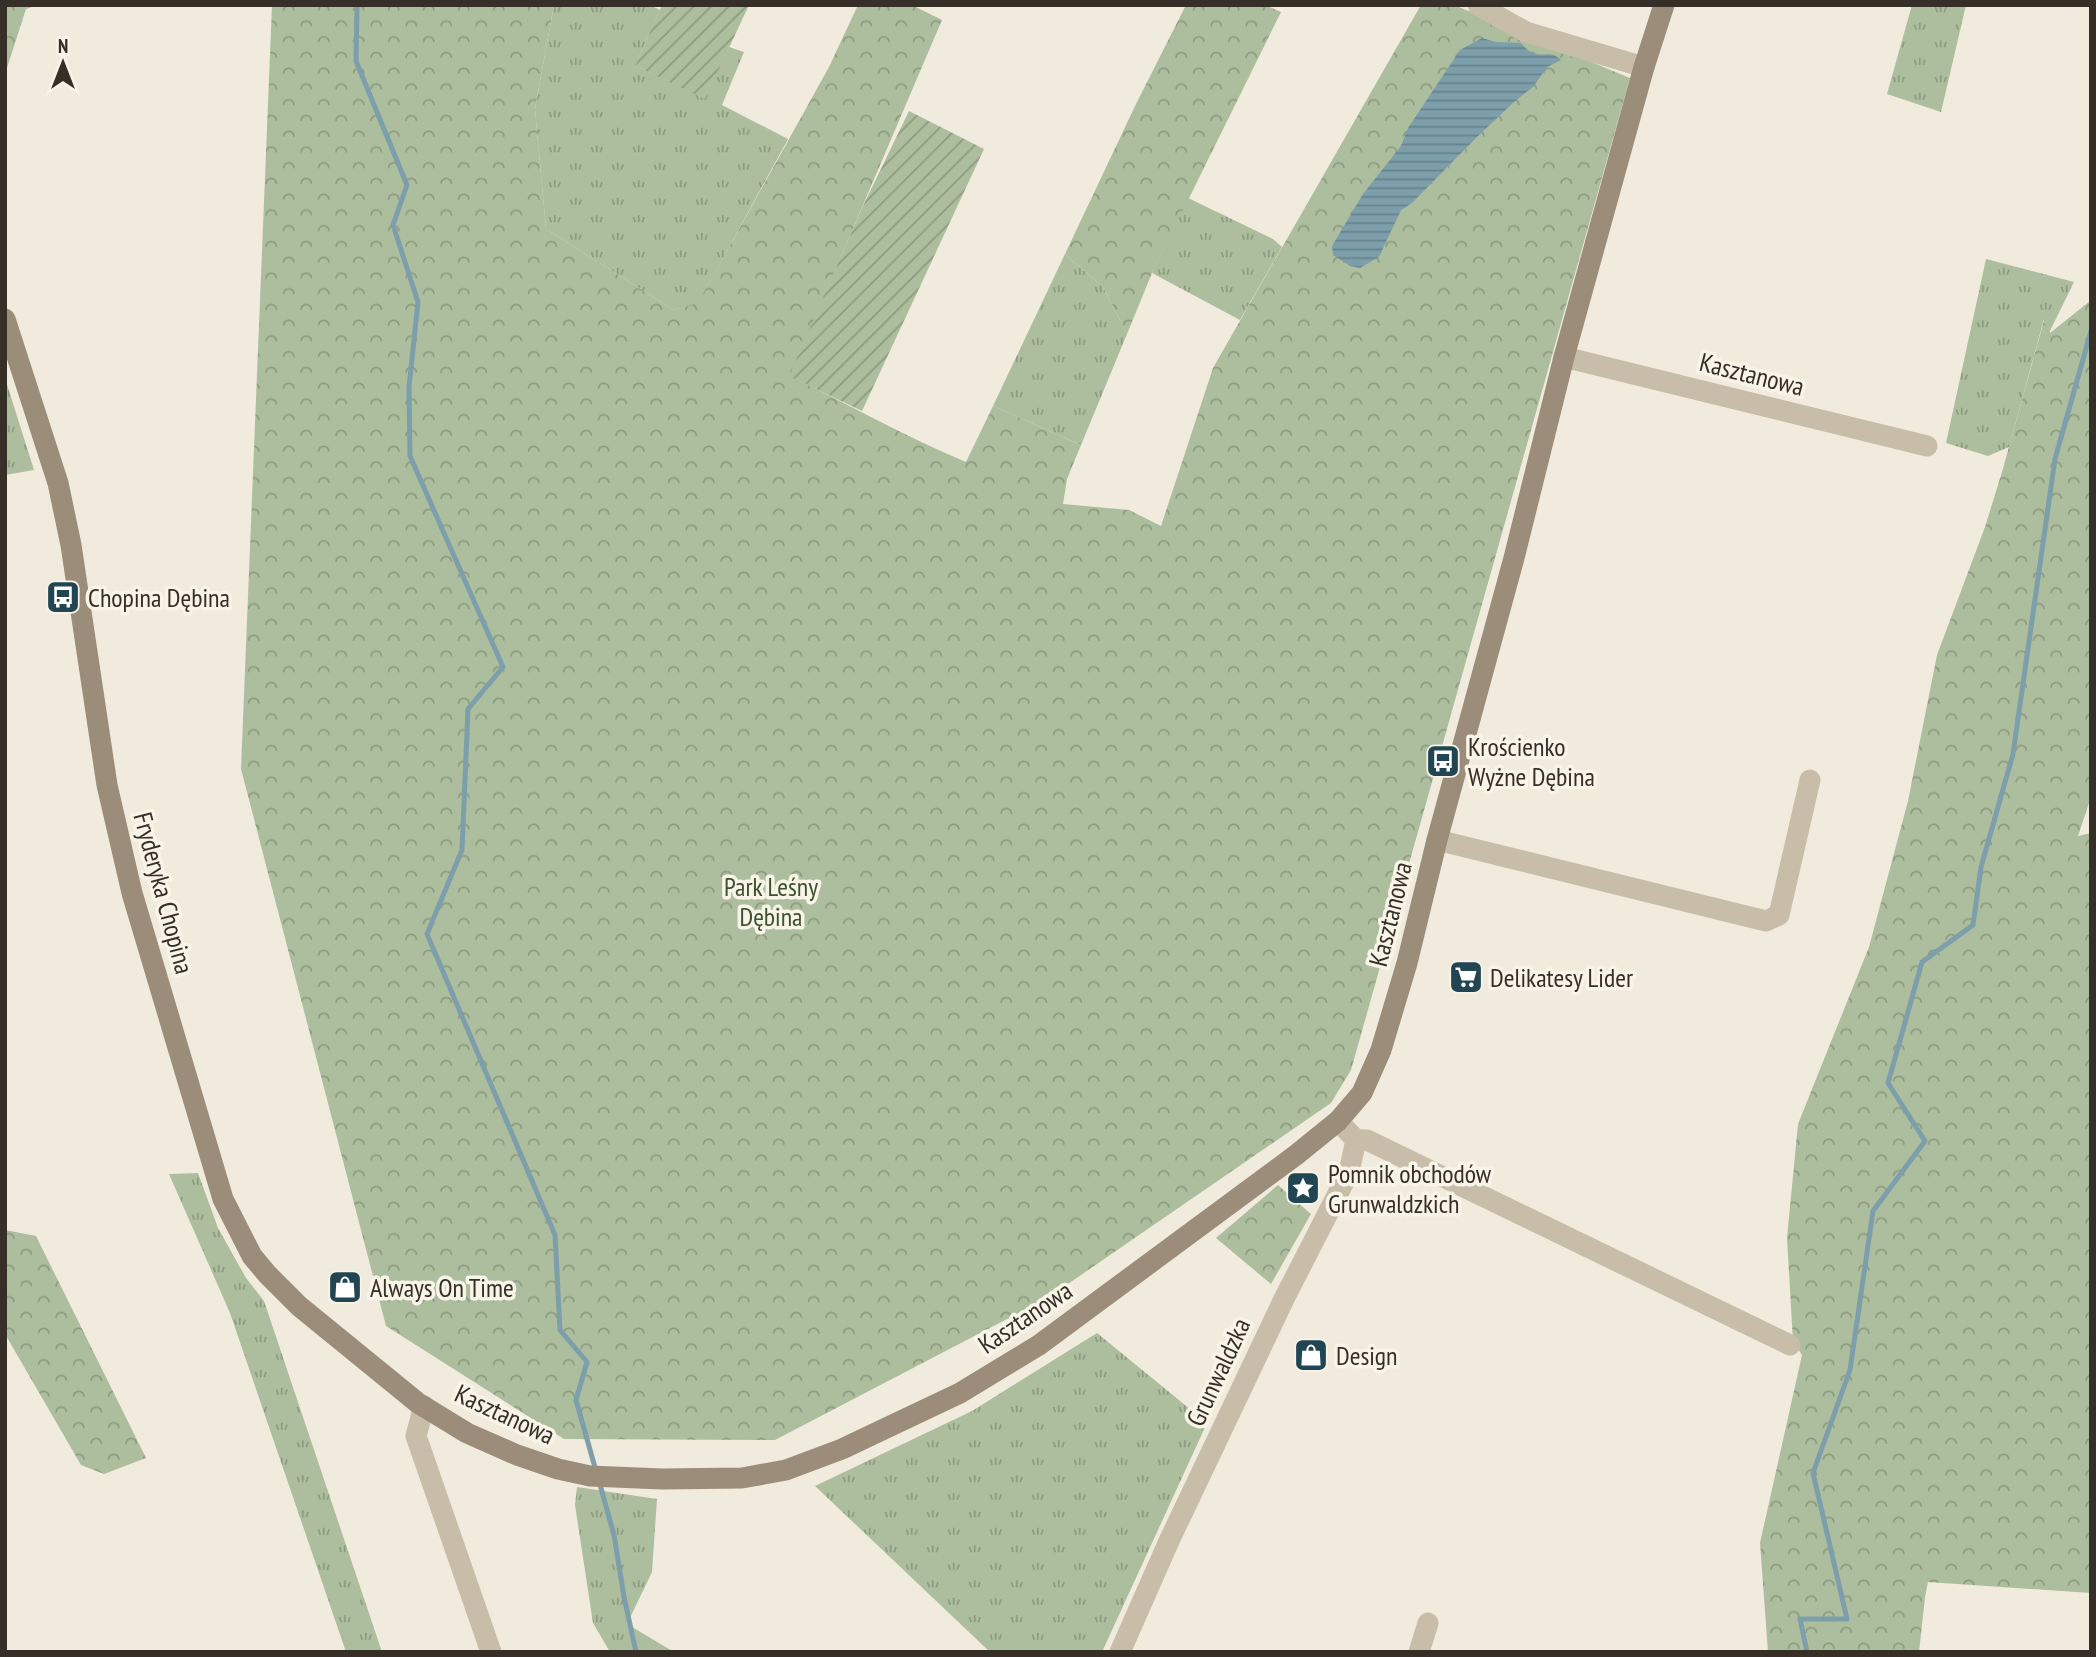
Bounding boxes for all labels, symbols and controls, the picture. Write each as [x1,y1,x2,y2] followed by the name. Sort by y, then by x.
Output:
[28,28,98,98] north arrow
[58,34,68,58] text: N
[1696,345,1808,403] street label: Kasztanowa
[44,578,82,616] bus stop icon: Chopina Dębina
[88,581,230,614] place label: Chopina Dębina
[1468,730,1595,793] place label: Krościenko Wyżne Dębina
[1424,742,1462,780] bus stop icon: Krościenko Wyżne Dębina
[127,809,201,977] street label: Fryderyka Chopina
[1361,858,1419,970] street label: Kasztanowa
[724,870,818,933] park label: Park Leśny Dębina
[1447,958,1485,996] supermarket icon: Delikatesy Lider
[1490,961,1633,994] place label: Delikatesy Lider
[1328,1157,1492,1220] place label: Pomnik obchodów Grunwaldzkich
[1284,1169,1322,1207] place icon: Pomnik obchodów Grunwaldzkich
[326,1268,364,1306] shop icon: Always On Time
[370,1271,514,1304] place label: Always On Time
[972,1274,1078,1360] street label: Kasztanowa
[1179,1313,1257,1431] street label: Grunwaldzka
[1292,1336,1330,1374] shop icon: Design
[1336,1339,1397,1372] place label: Design
[450,1377,560,1451] street label: Kasztanowa

